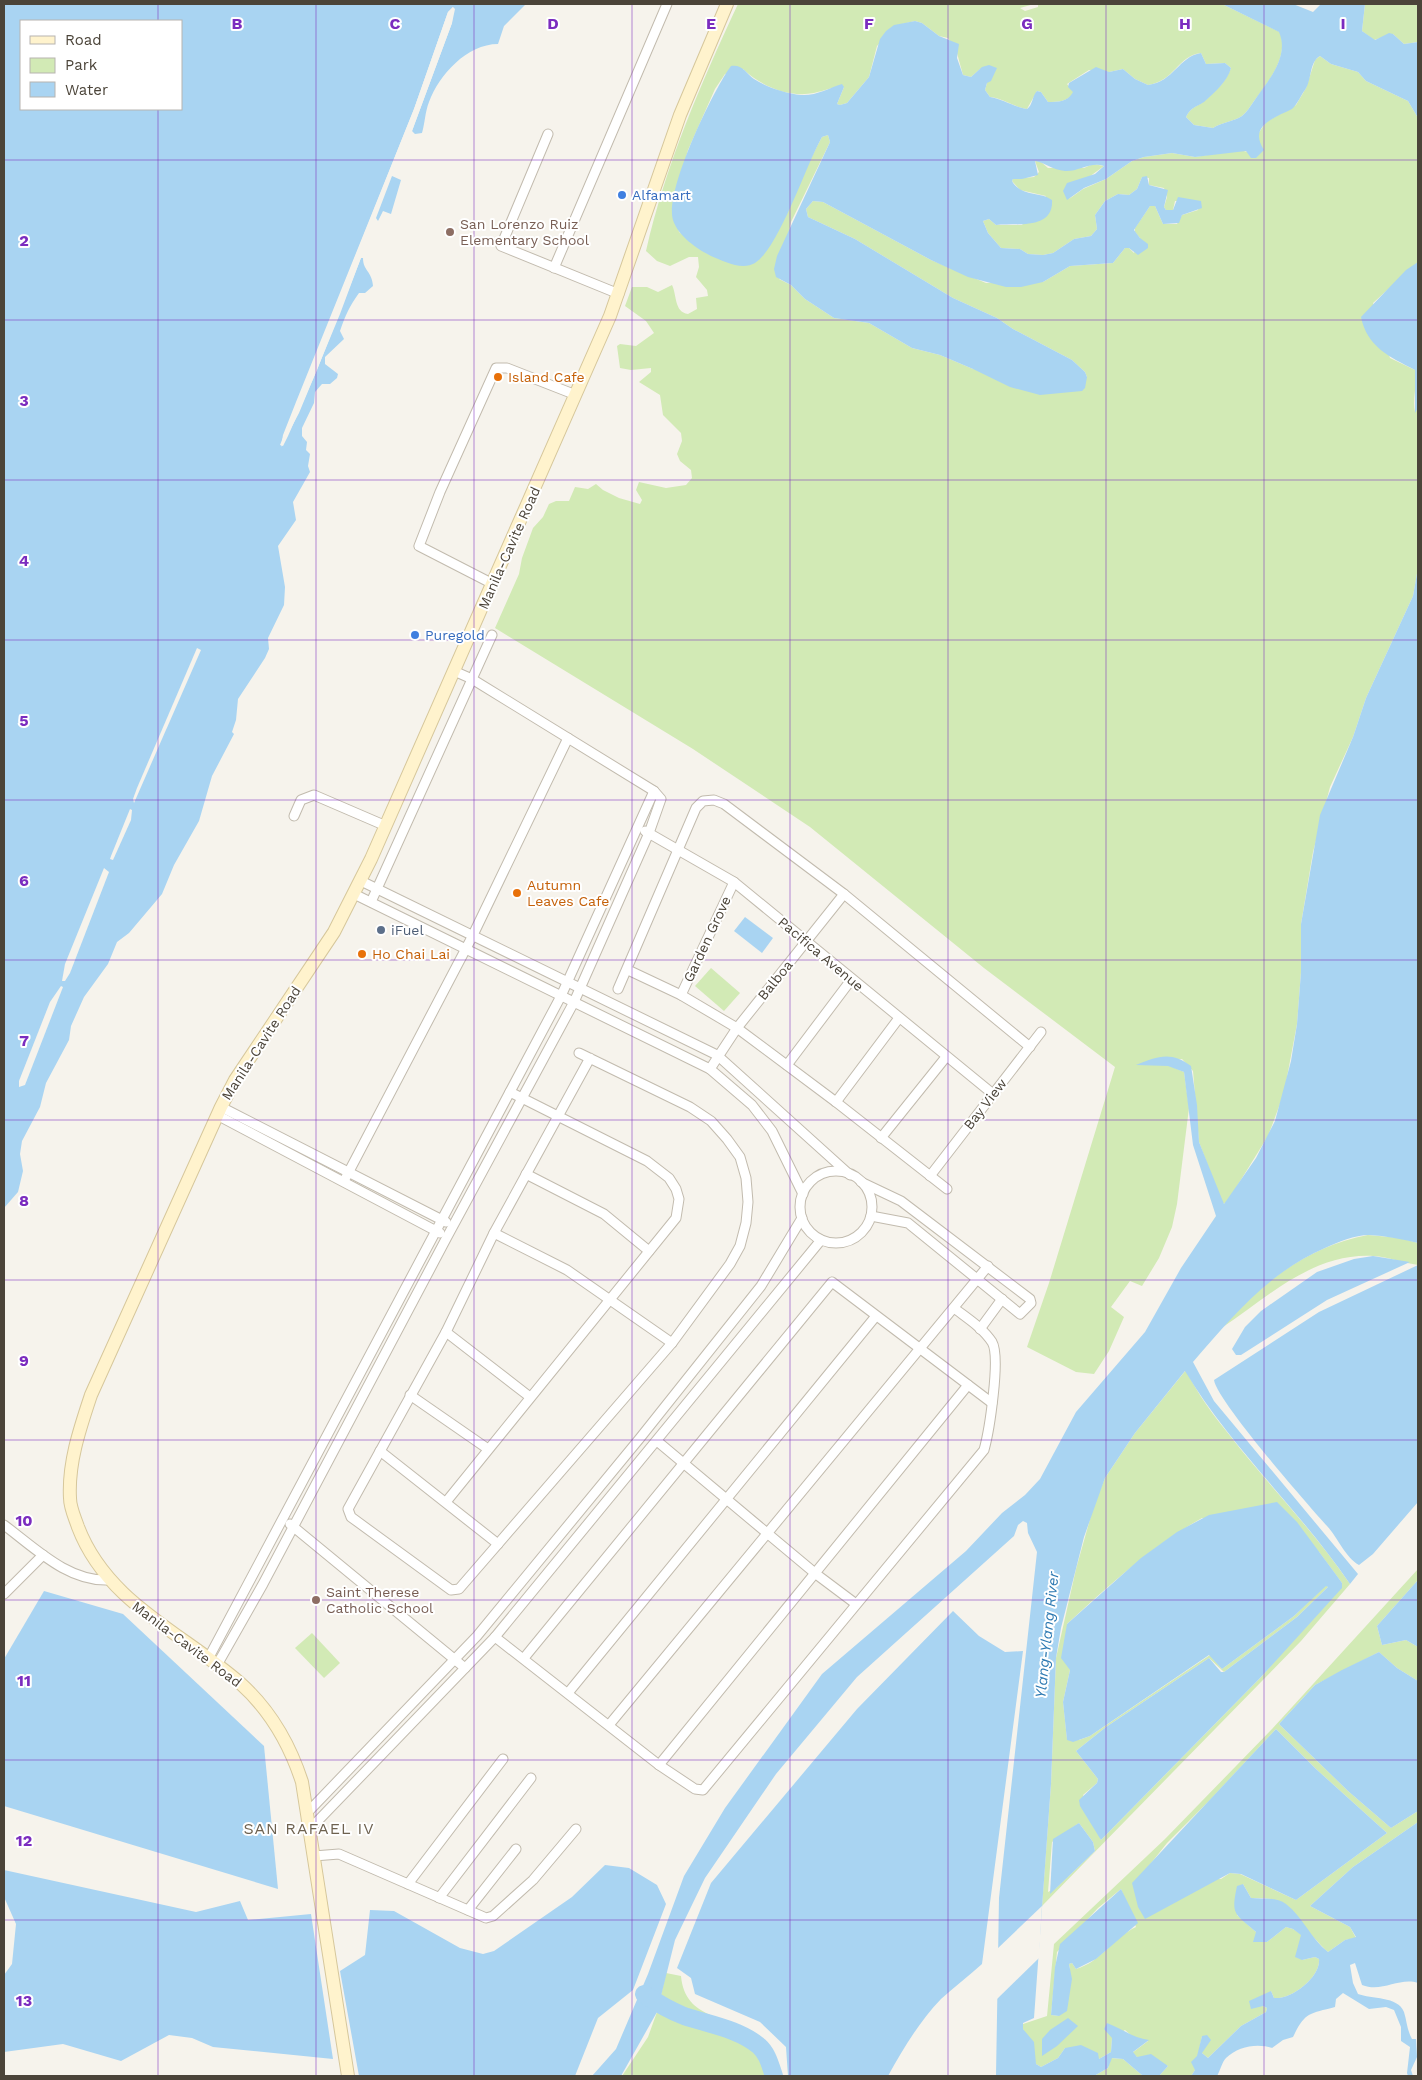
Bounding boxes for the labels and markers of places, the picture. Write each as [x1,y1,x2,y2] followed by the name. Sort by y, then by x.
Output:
[632,187,691,203] place label: Alfamart
[616,189,628,201] marker: Alfamart
[460,216,590,248] place label: San Lorenzo Ruiz Elementary School
[444,226,456,238] marker: San Lorenzo Ruiz Elementary School
[508,369,585,385] place label: Island Cafe
[492,371,504,383] marker: Island Cafe
[425,627,485,643] place label: Puregold
[409,629,421,641] marker: Puregold
[527,877,609,909] place label: Autumn Leaves Cafe
[511,887,523,899] marker: Autumn Leaves Cafe
[391,922,424,938] place label: iFuel
[375,924,387,936] marker: iFuel
[372,946,450,962] place label: Ho Chai Lai
[356,948,368,960] marker: Ho Chai Lai
[326,1584,434,1616] place label: Saint Therese Catholic School
[310,1594,322,1606] marker: Saint Therese Catholic School

